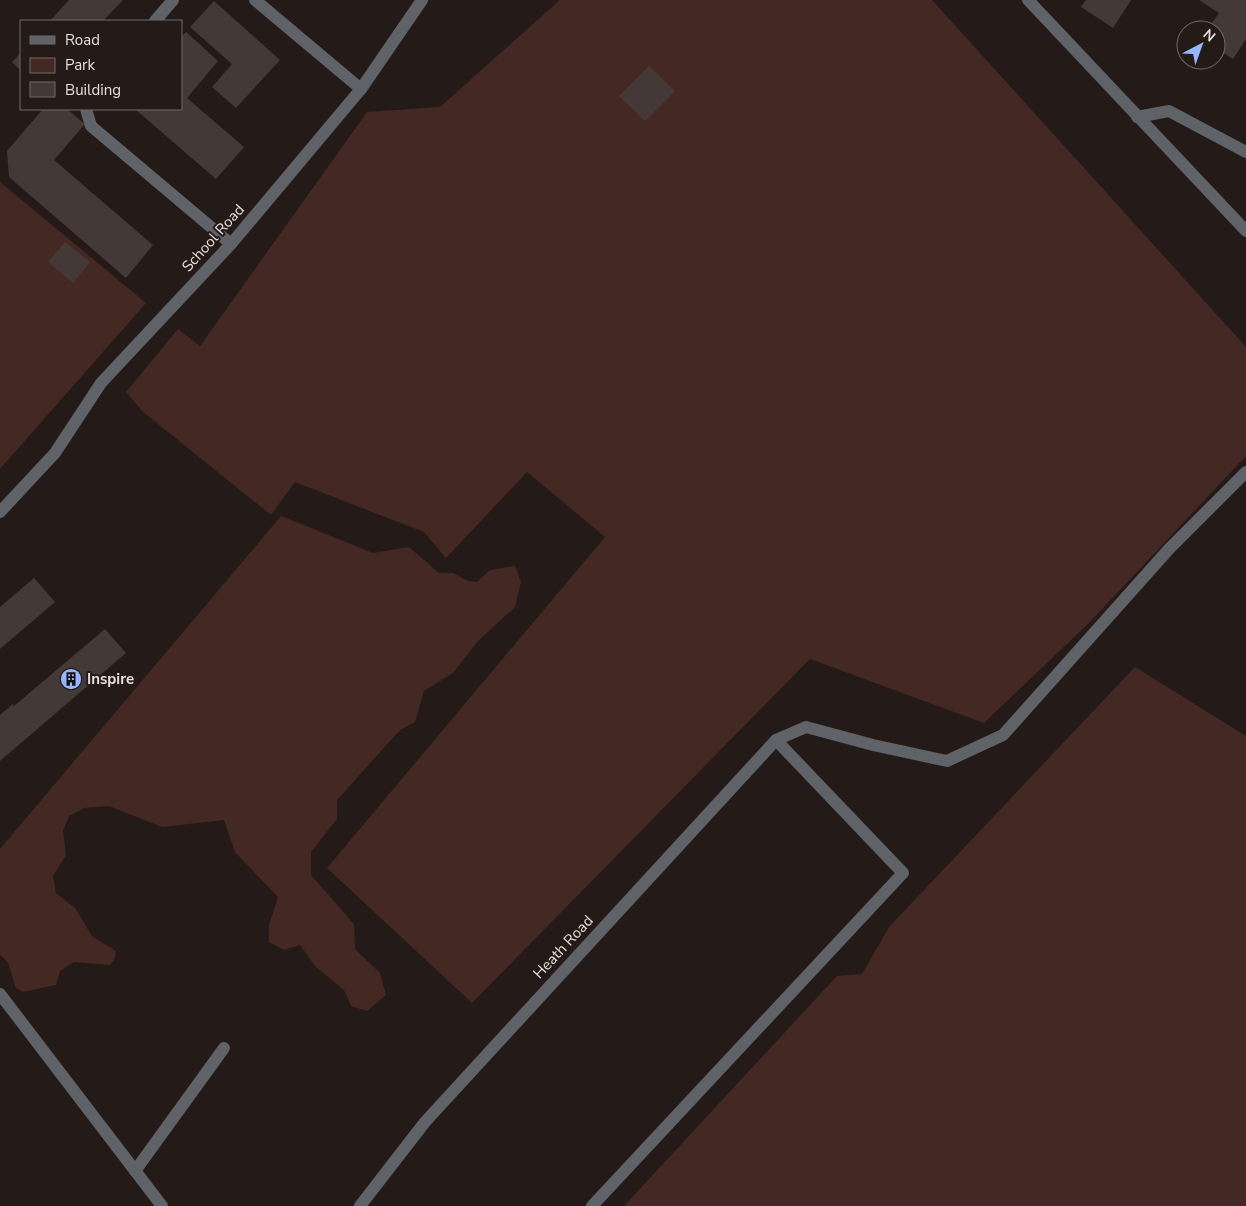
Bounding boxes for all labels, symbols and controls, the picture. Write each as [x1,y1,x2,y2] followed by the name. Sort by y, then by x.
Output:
[20,20,182,110] legend
[1176,20,1226,70] north arrow
[1199,25,1219,46] text: N
[65,30,100,50] text: Road
[65,55,95,75] text: Park
[65,80,121,100] text: Building
[177,200,249,276] street label: School Road
[59,667,83,691] building icon: Inspire
[87,669,134,689] place label: Inspire
[528,911,598,983] street label: Heath Road

